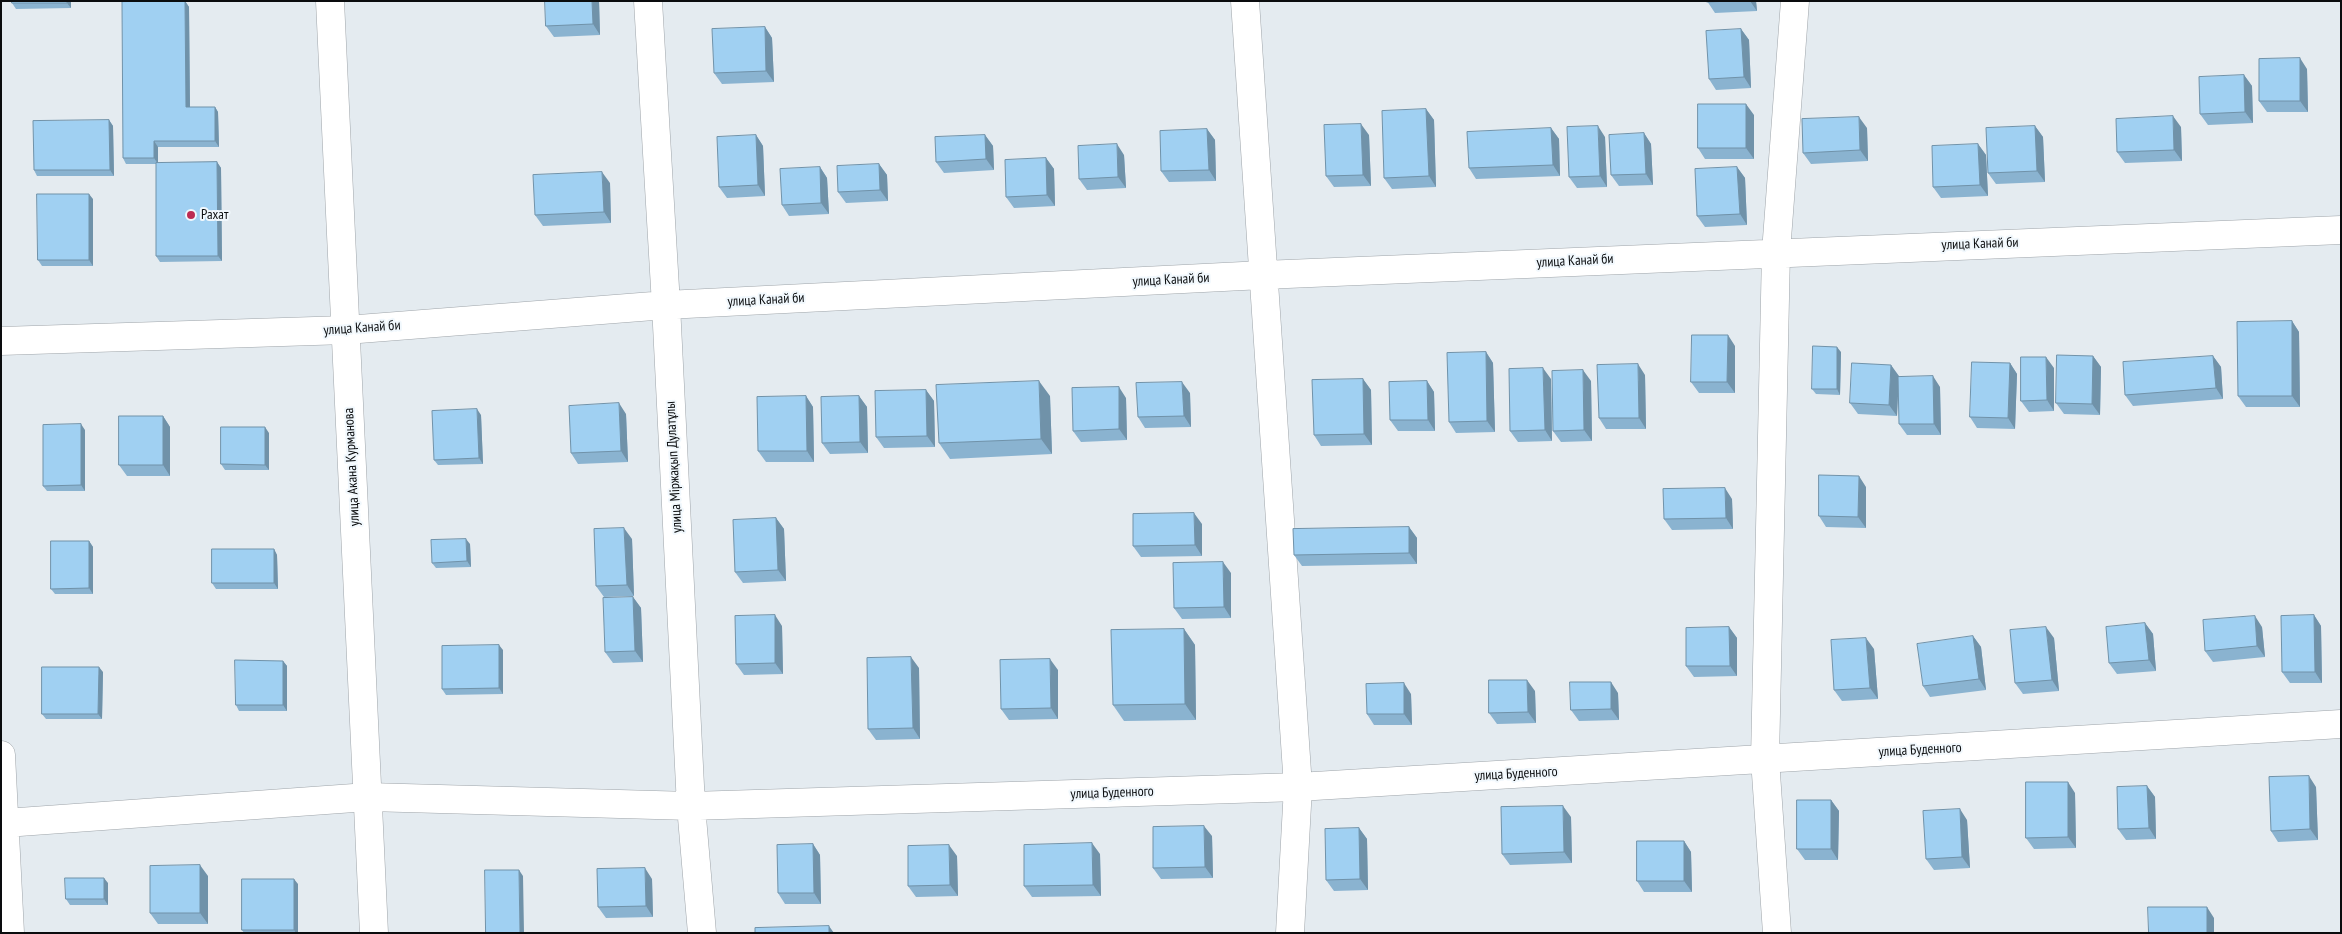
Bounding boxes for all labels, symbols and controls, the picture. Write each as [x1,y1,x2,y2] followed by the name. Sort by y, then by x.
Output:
[201,207,228,223] place label: Рахат
[185,209,197,221] marker: Рахат
[1941,234,2019,254] street label: улица Канай би
[1536,251,1614,271] street label: улица Канай би
[1132,270,1210,290] street label: улица Канай би
[727,290,805,310] street label: улица Канай би
[323,317,401,339] street label: улица Канай би
[662,401,686,533] street label: улица Міржақып Дулатұлы
[341,407,363,527] street label: улица Акана Курманова
[1878,739,1962,761] street label: улица Буденного
[1474,763,1558,785] street label: улица Буденного
[1070,783,1154,803] street label: улица Буденного

